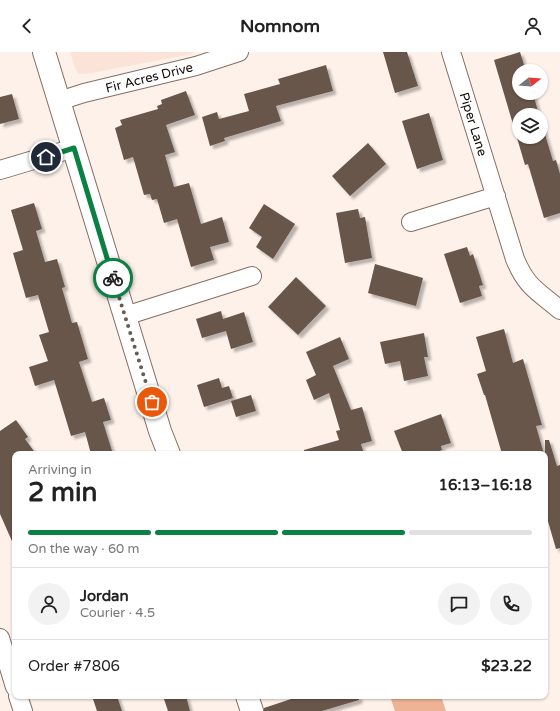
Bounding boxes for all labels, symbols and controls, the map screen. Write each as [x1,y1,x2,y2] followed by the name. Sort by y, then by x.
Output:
[16,15,38,37] icon: back
[240,15,320,37] text: Nomnom
[522,15,544,37] icon: person
[104,59,195,97] street label: Fir Acres Drive
[512,64,548,100] north arrow
[512,64,548,144] map controls
[456,90,490,158] street label: Piper Lane
[512,108,548,144] button: layers
[29,140,63,174] pin
[35,146,57,168] icon: home
[93,258,133,298] courier
[102,267,124,289] icon: bike
[135,385,169,419] pin
[141,391,163,413] icon: bag
[28,462,92,478] text: Arriving in
[439,476,532,494] text: 16:13–16:18
[28,477,97,508] text: 2 min
[28,541,140,557] text: On the way · 60 m
[28,583,70,625] button: person
[438,583,480,625] button: chat
[490,583,532,625] button: phone
[80,587,129,605] text: Jordan
[80,605,155,621] text: Courier · 4.5
[28,657,120,675] text: Order #7806
[481,657,532,675] text: $23.22

